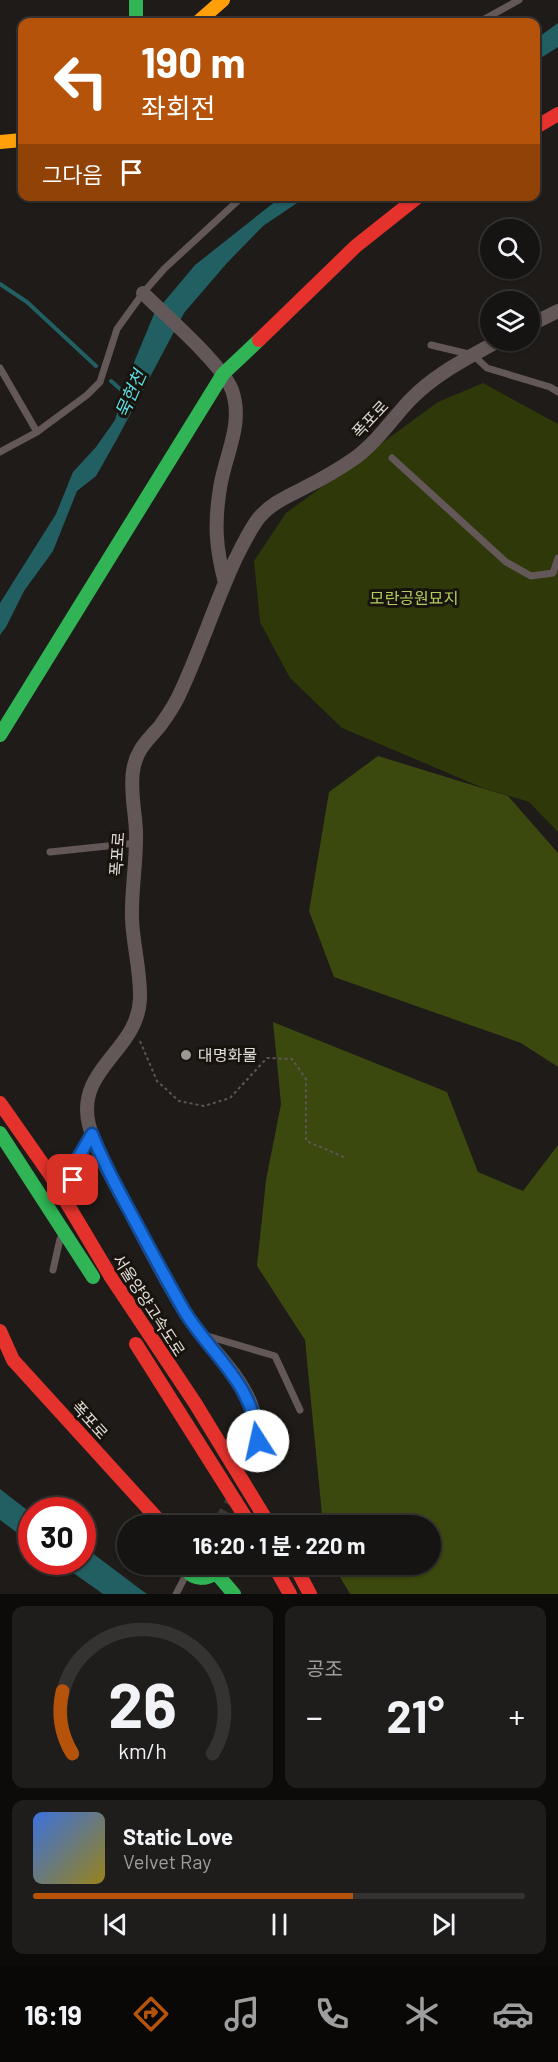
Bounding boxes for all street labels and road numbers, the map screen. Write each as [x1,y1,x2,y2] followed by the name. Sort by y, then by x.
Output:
[348,396,392,441] street label: 폭포로
[105,831,128,877] street label: 폭포로
[109,1250,190,1360] street label: 서울양양고속도로
[69,1397,112,1443] street label: 폭포로

